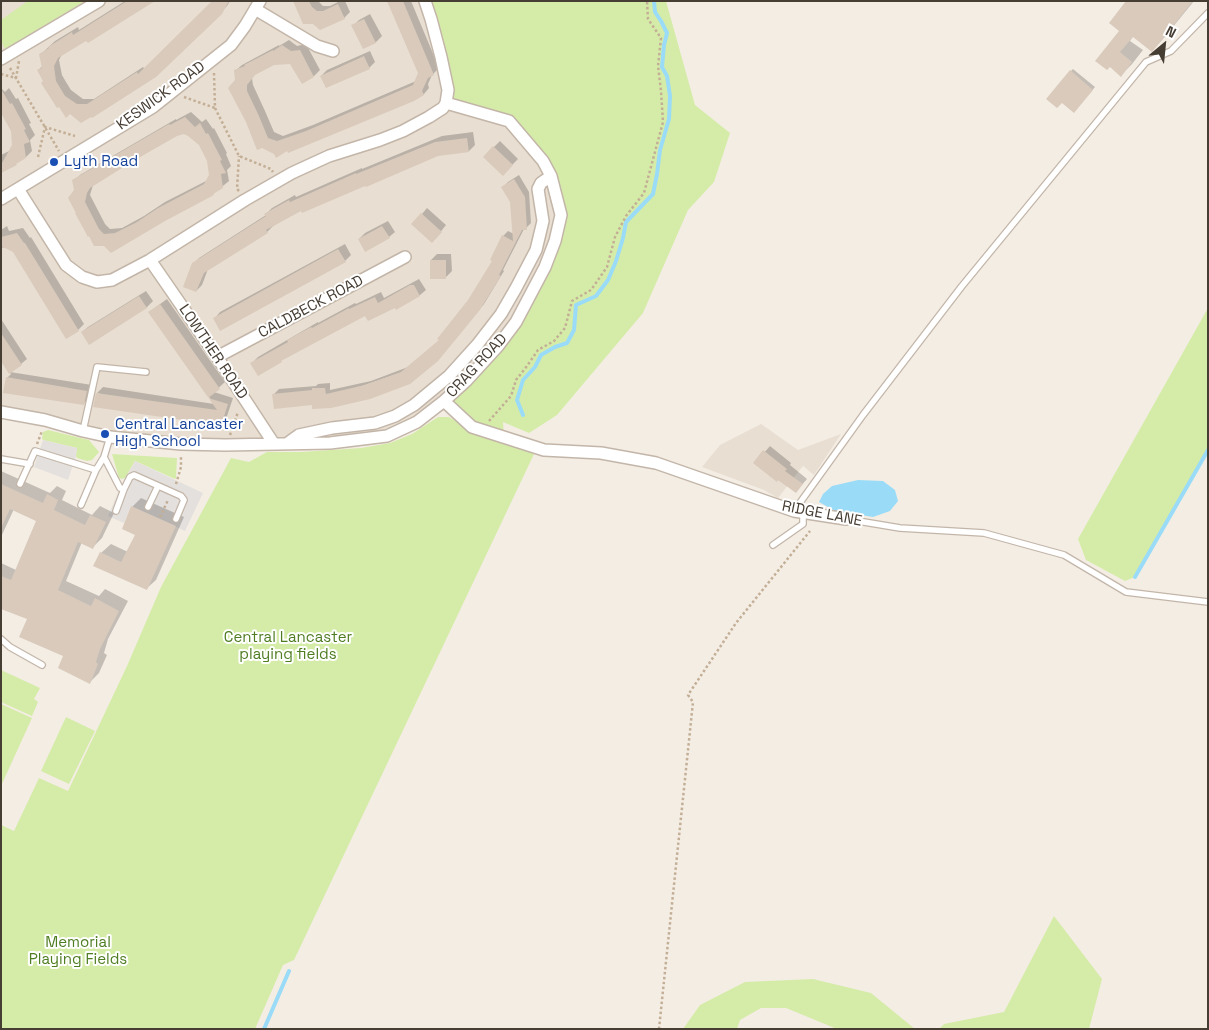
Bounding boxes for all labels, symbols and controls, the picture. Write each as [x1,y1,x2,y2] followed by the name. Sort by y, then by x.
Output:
[1139,20,1189,70] north arrow
[1163,22,1179,42] text: N
[113,58,209,134] street label: KESWICK ROAD
[64,153,138,171] place label: Lyth Road
[48,156,60,168] marker: Lyth Road
[255,272,367,342] street label: CALDBECK ROAD
[175,301,251,403] street label: LOWTHER ROAD
[443,330,511,402] street label: CRAG ROAD
[115,416,243,451] place label: Central Lancaster High School
[99,428,111,440] marker: Central Lancaster High School
[780,497,864,531] street label: RIDGE LANE
[224,629,352,664] park label: Central Lancaster playing fields
[29,934,127,969] park label: Memorial Playing Fields

